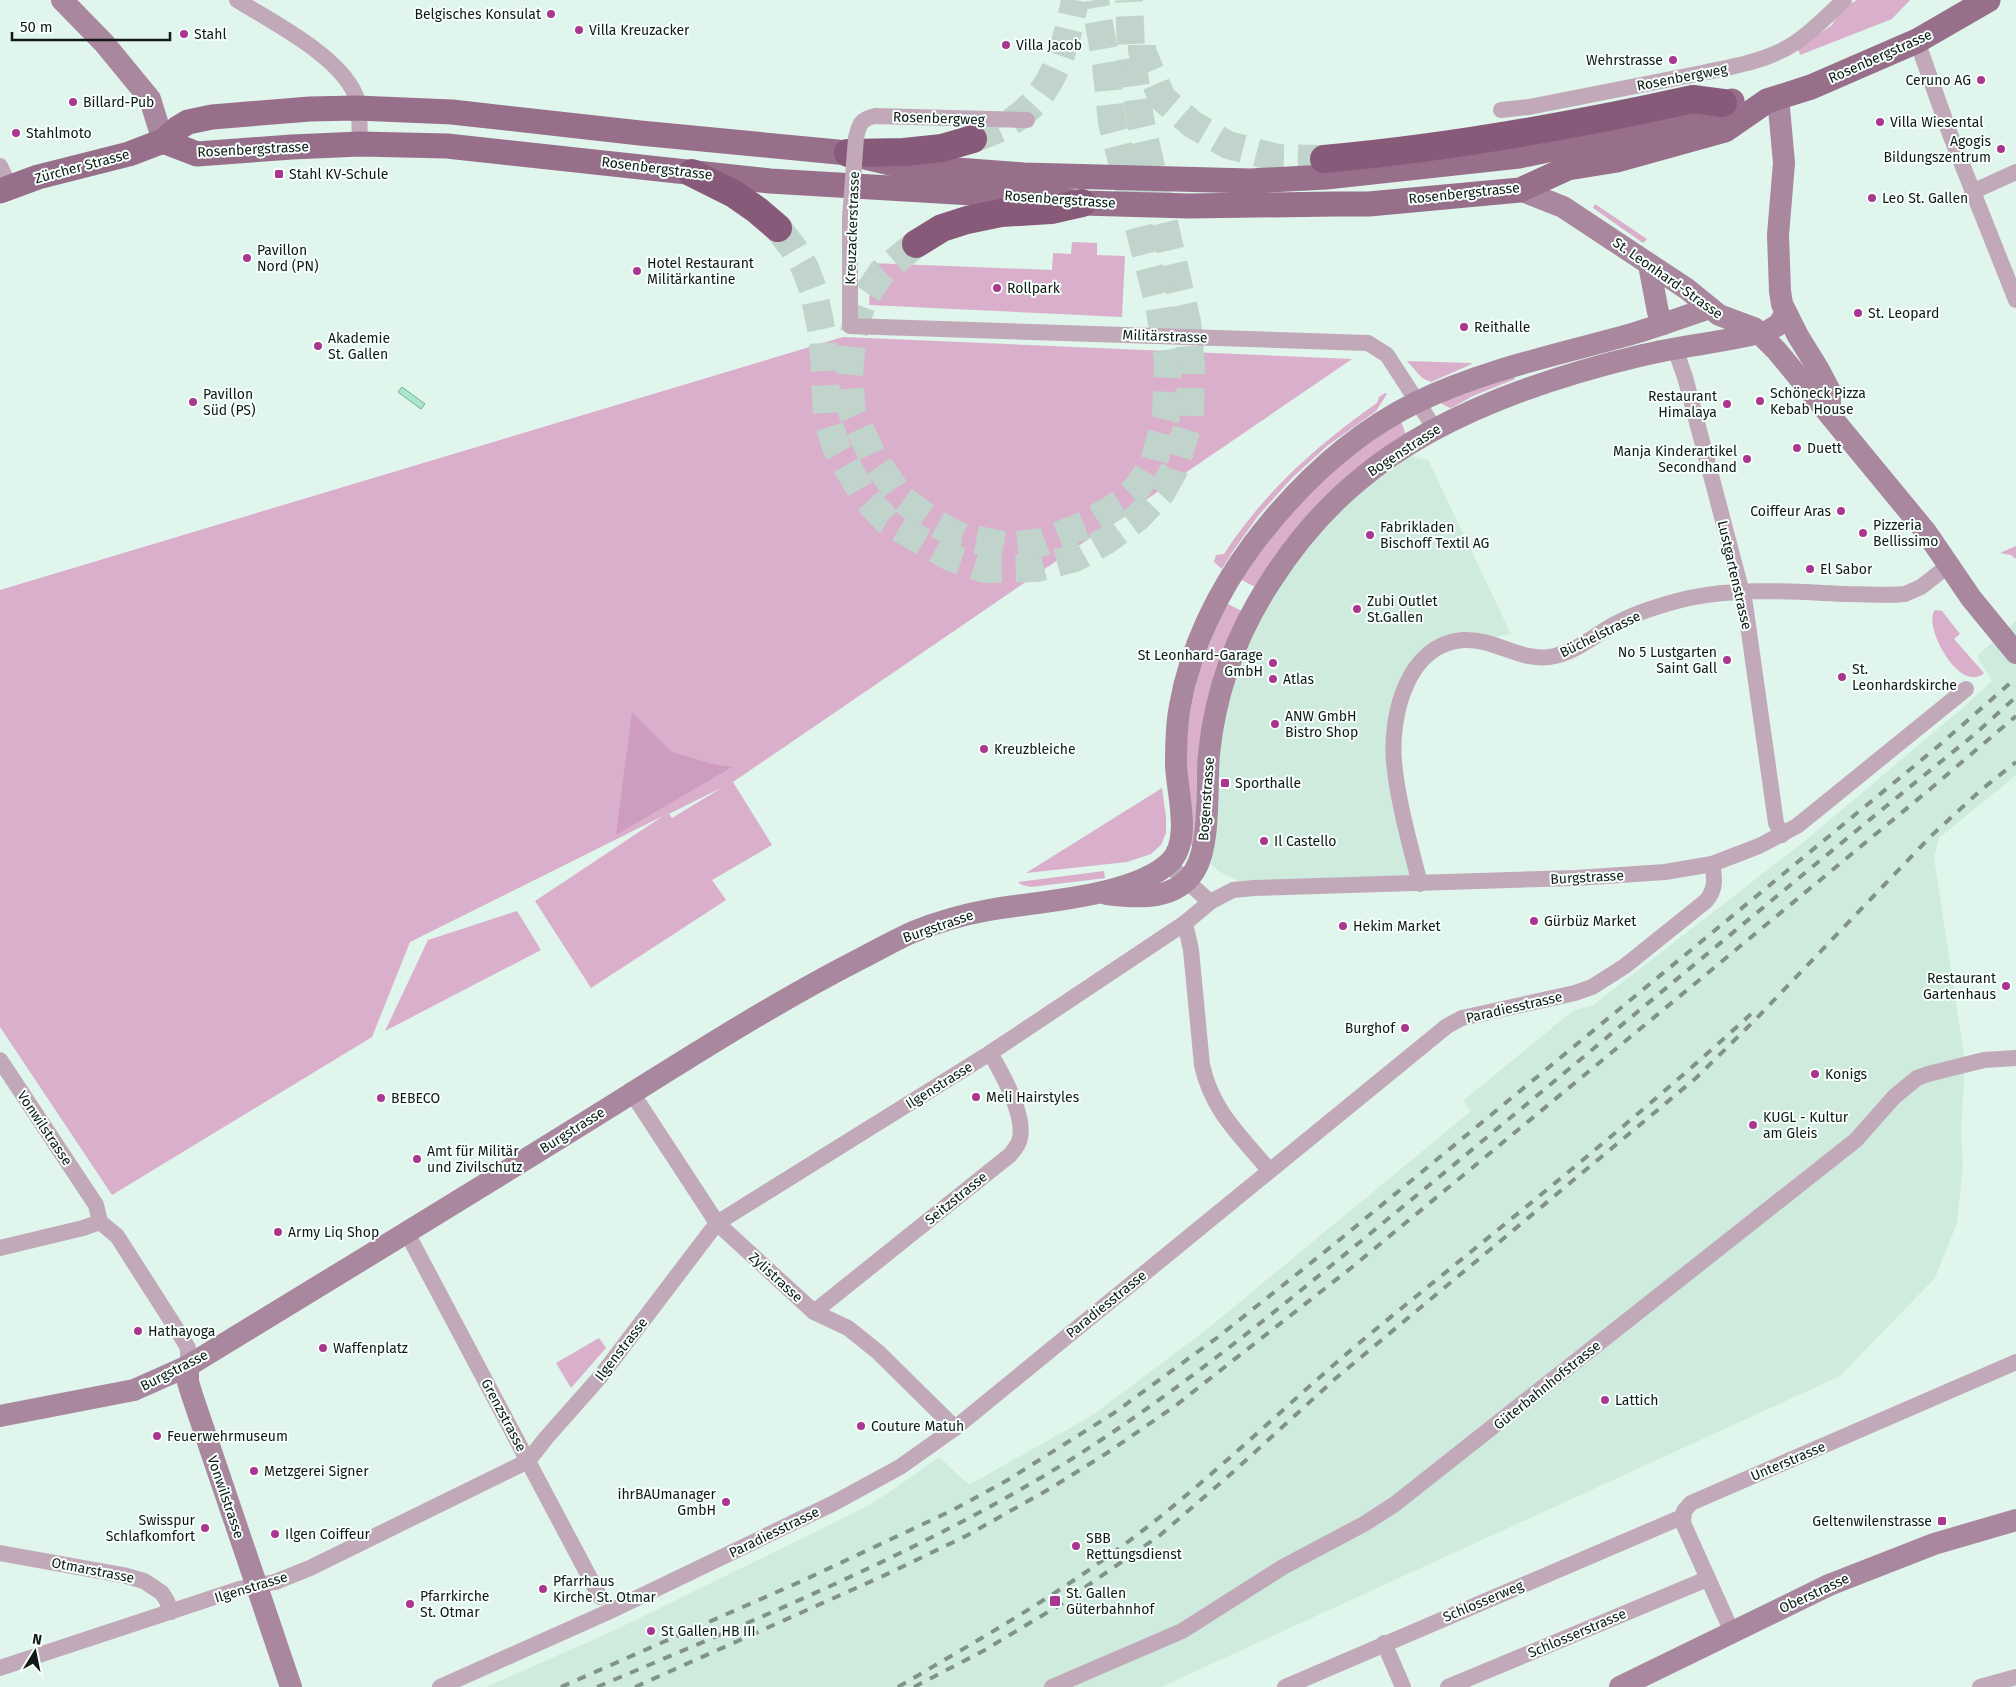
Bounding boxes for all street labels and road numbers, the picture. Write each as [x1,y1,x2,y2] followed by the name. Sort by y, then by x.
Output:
[1826,26,1935,87] street label: Rosenbergstrasse
[1635,60,1730,95] street label: Rosenbergweg
[893,108,986,129] street label: Rosenbergweg
[197,138,309,161] street label: Rosenbergstrasse
[33,146,131,187] street label: Zürcher Strasse
[600,153,713,184] street label: Rosenbergstrasse
[842,171,863,285] street label: Kreuzackerstrasse
[1408,179,1520,208] street label: Rosenbergstrasse
[1004,187,1116,212] street label: Rosenbergstrasse
[1609,234,1726,323] street label: St. Leonhard-Strasse
[1122,327,1208,346] street label: Militärstrasse
[1364,420,1444,480] street label: Bogenstrasse
[1714,519,1755,631] street label: Lustgartenstrasse
[1557,608,1643,661] street label: Büchelstrasse
[1195,756,1218,842] street label: Bogenstrasse
[1550,867,1624,888] street label: Burgstrasse
[901,906,976,946] street label: Burgstrasse
[1464,988,1564,1027] street label: Paradiesstrasse
[903,1058,976,1113] street label: Ilgenstrasse
[13,1088,76,1169] street label: Vonwilstrasse
[537,1104,608,1157] street label: Burgstrasse
[922,1168,991,1229] street label: Seitzstrasse
[745,1249,806,1306] street label: Zylistrasse
[1063,1267,1150,1342] street label: Paradiesstrasse
[591,1314,651,1384] street label: Ilgenstrasse
[1490,1337,1604,1434] street label: Güterbahnhofstrasse
[138,1346,211,1395] street label: Burgstrasse
[477,1376,530,1455] street label: Grenzstrasse
[1748,1438,1828,1485] street label: Unterstrasse
[203,1454,248,1541] street label: Vonwilstrasse
[726,1503,822,1562] street label: Paradiesstrasse
[50,1554,136,1587] street label: Otmarstrasse
[212,1568,290,1607] street label: Ilgenstrasse
[1776,1570,1852,1617] street label: Oberstrasse
[1440,1577,1527,1626] street label: Schlosserweg
[1526,1605,1629,1662] street label: Schlosserstrasse

